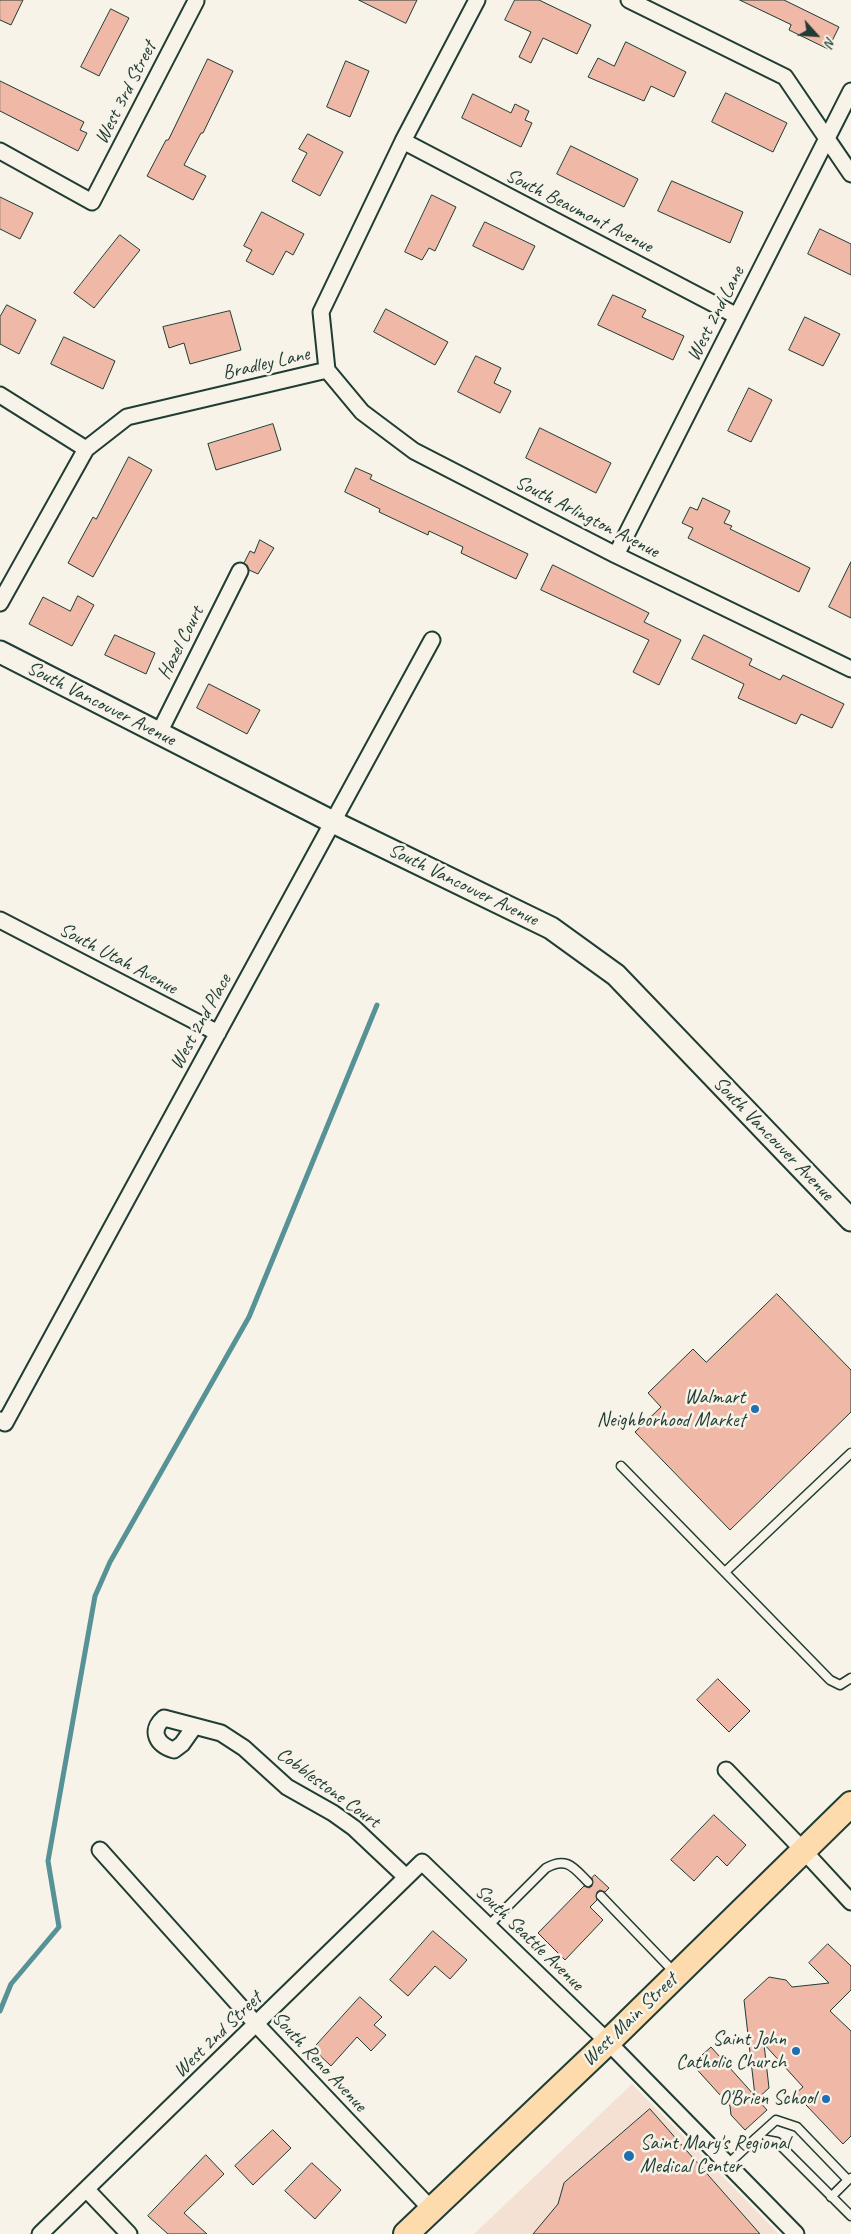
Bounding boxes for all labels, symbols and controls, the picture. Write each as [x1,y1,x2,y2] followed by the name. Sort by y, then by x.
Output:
[791,10,841,60] north arrow
[820,34,839,49] text: N
[90,38,162,148] street label: West 3rd Street
[501,164,657,258] street label: South Beaumont Avenue
[682,263,750,365] street label: West 2nd Lane
[220,342,312,386] street label: Bradley Lane
[511,470,663,564] street label: South Arlington Avenue
[152,602,210,684] street label: Hazel Court
[23,656,179,752] street label: South Vancouver Avenue
[384,838,542,932] street label: South Vancouver Avenue
[55,918,181,1000] street label: South Utah Avenue
[165,970,237,1074] street label: West 2nd Place
[708,1072,838,1206] street label: South Vancouver Avenue
[597,1386,745,1433] place label: Walmart Neighborhood Market
[749,1403,761,1415] marker: Walmart Neighborhood Market
[271,1742,385,1834] street label: Cobblestone Court
[469,1880,589,1996] street label: South Seattle Avenue
[577,1968,683,2072] street label: West Main Street
[169,1987,267,2083] street label: West 2nd Street
[266,2007,372,2117] street label: South Reno Avenue
[676,2028,786,2075] place label: Saint John Catholic Church
[790,2045,802,2057] marker: Saint John Catholic Church
[719,2087,816,2111] place label: O'Brien School
[820,2093,832,2105] marker: O'Brien School
[640,2132,790,2179] place label: Saint Mary's Regional Medical Center
[622,2149,636,2163] marker: Saint Mary's Regional Medical Center

